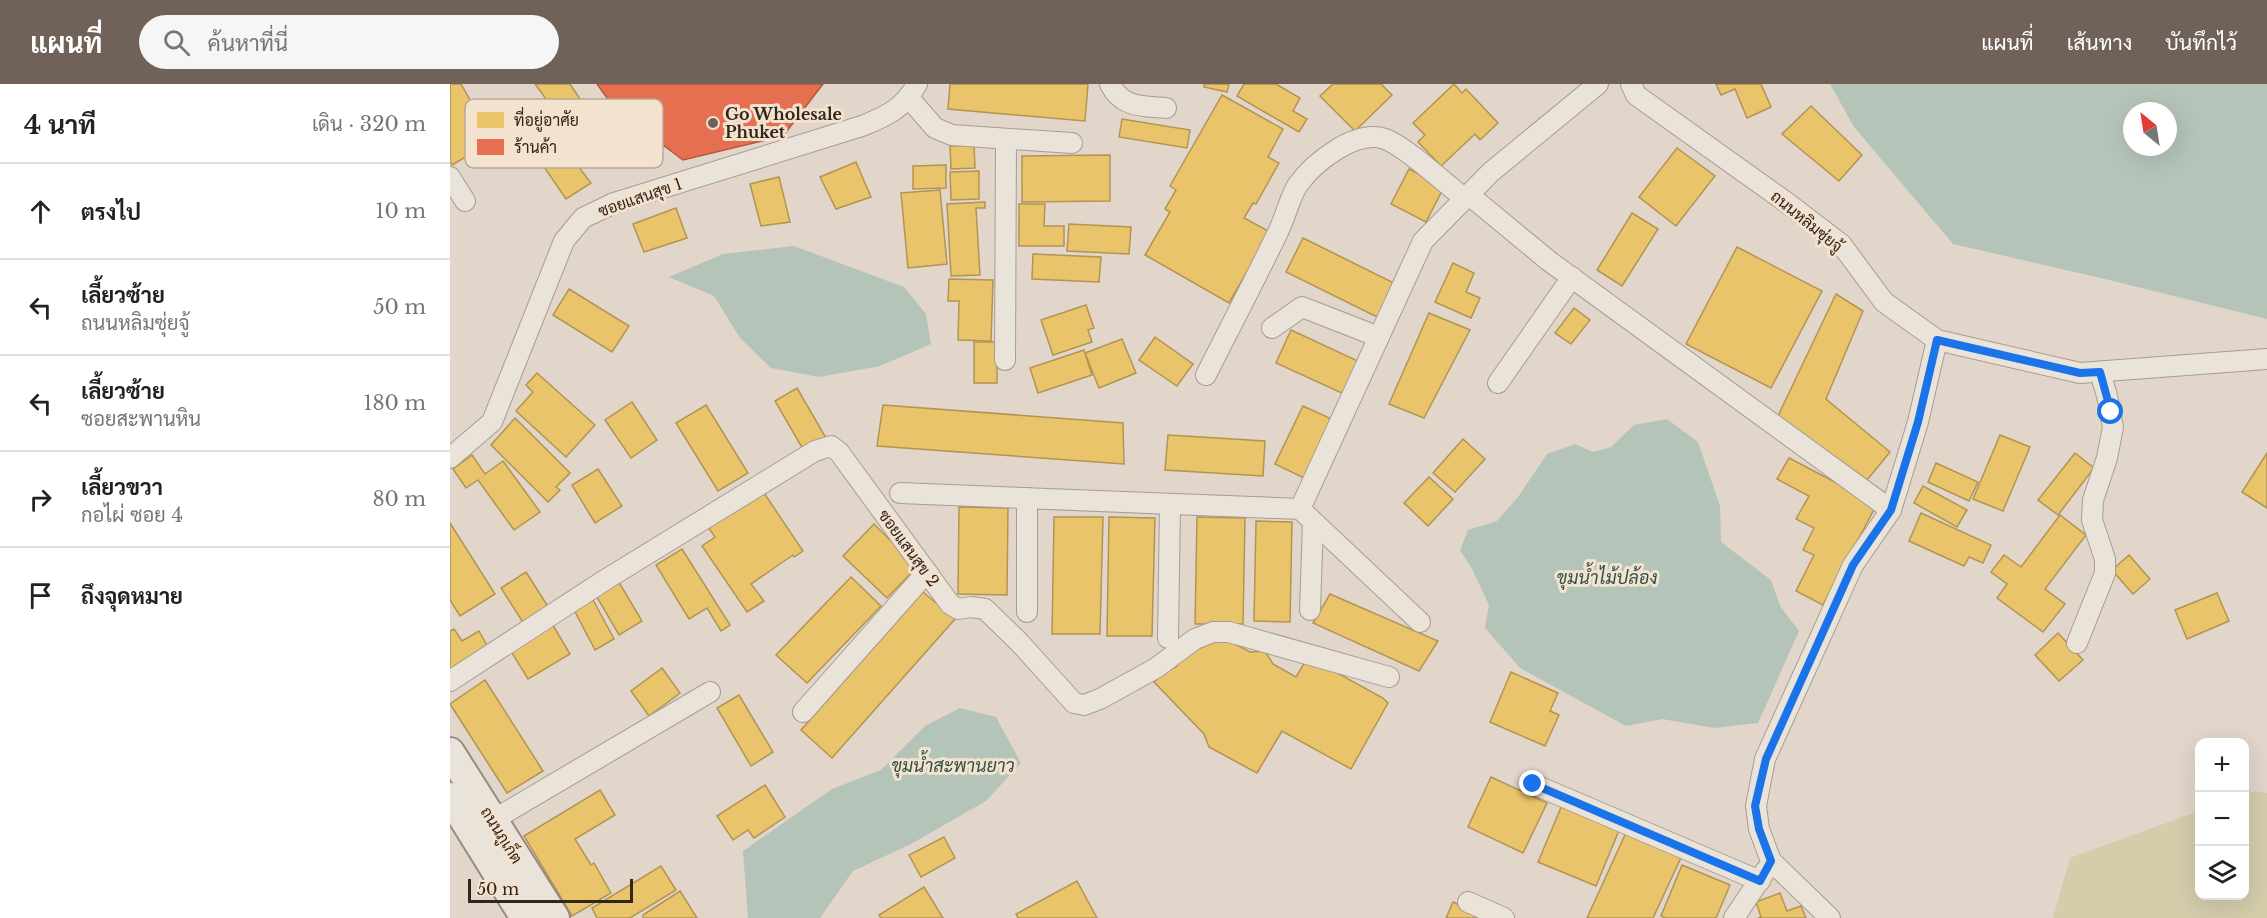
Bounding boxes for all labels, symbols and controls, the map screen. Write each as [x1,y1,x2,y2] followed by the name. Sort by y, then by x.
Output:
[139,15,559,69] search box
[30,26,103,61] text: แผนที่
[160,26,193,59] icon: search
[208,30,288,57] text: ค้นหาที่นี่
[1981,30,2034,56] text: แผนที่
[2067,30,2132,56] text: เส้นทาง
[2165,30,2237,56] text: บันทึกไว้
[465,99,663,168] legend
[2123,102,2177,156] north arrow
[725,104,842,142] place label: Go Wholesale Phuket
[514,106,579,132] text: ที่อยู่อาศัย
[24,109,96,141] text: 4 นาที
[312,112,426,136] text: เดิน · 320 m
[706,116,720,130] marker: Go Wholesale Phuket
[514,137,557,157] text: ร้านค้า
[595,173,685,223] street label: ซอยแสนสุข 1
[1766,186,1848,258] street label: ถนนหลิมซุ่ยจู้
[24,195,57,228] icon: ahead
[81,199,141,226] text: ตรงไป
[376,199,426,223] text: 10 m
[81,282,165,309] text: เลี้ยวซ้าย
[24,291,57,324] icon: left
[373,295,426,319] text: 50 m
[81,311,190,335] text: ถนนหลิมซุ่ยจู้
[81,378,165,405] text: เลี้ยวซ้าย
[24,387,57,420] icon: left
[363,391,426,415] text: 180 m
[2097,398,2123,424] route start
[81,407,201,431] text: ซอยสะพานหิน
[81,474,163,501] text: เลี้ยวขวา
[24,483,57,516] icon: right
[372,487,426,511] text: 80 m
[81,503,183,527] text: กอไผ่ ซอย 4
[873,506,944,592] street label: ซอยแสนสุข 2
[1557,562,1657,590] water label: ขุมน้ำไม้ปล้อง
[24,579,57,612] icon: arrive
[81,583,183,610] text: ถึงจุดหมาย
[2195,738,2249,900] map controls
[2195,738,2249,792] button: +
[891,750,1015,778] water label: ขุมน้ำสะพานยาว
[1519,770,1545,796] route end
[2195,792,2249,846] button: −
[475,801,530,868] street label: ถนนภูเก็ต
[2195,846,2249,900] button: layers
[468,876,633,904] scale bar
[477,879,519,899] text: 50 m

